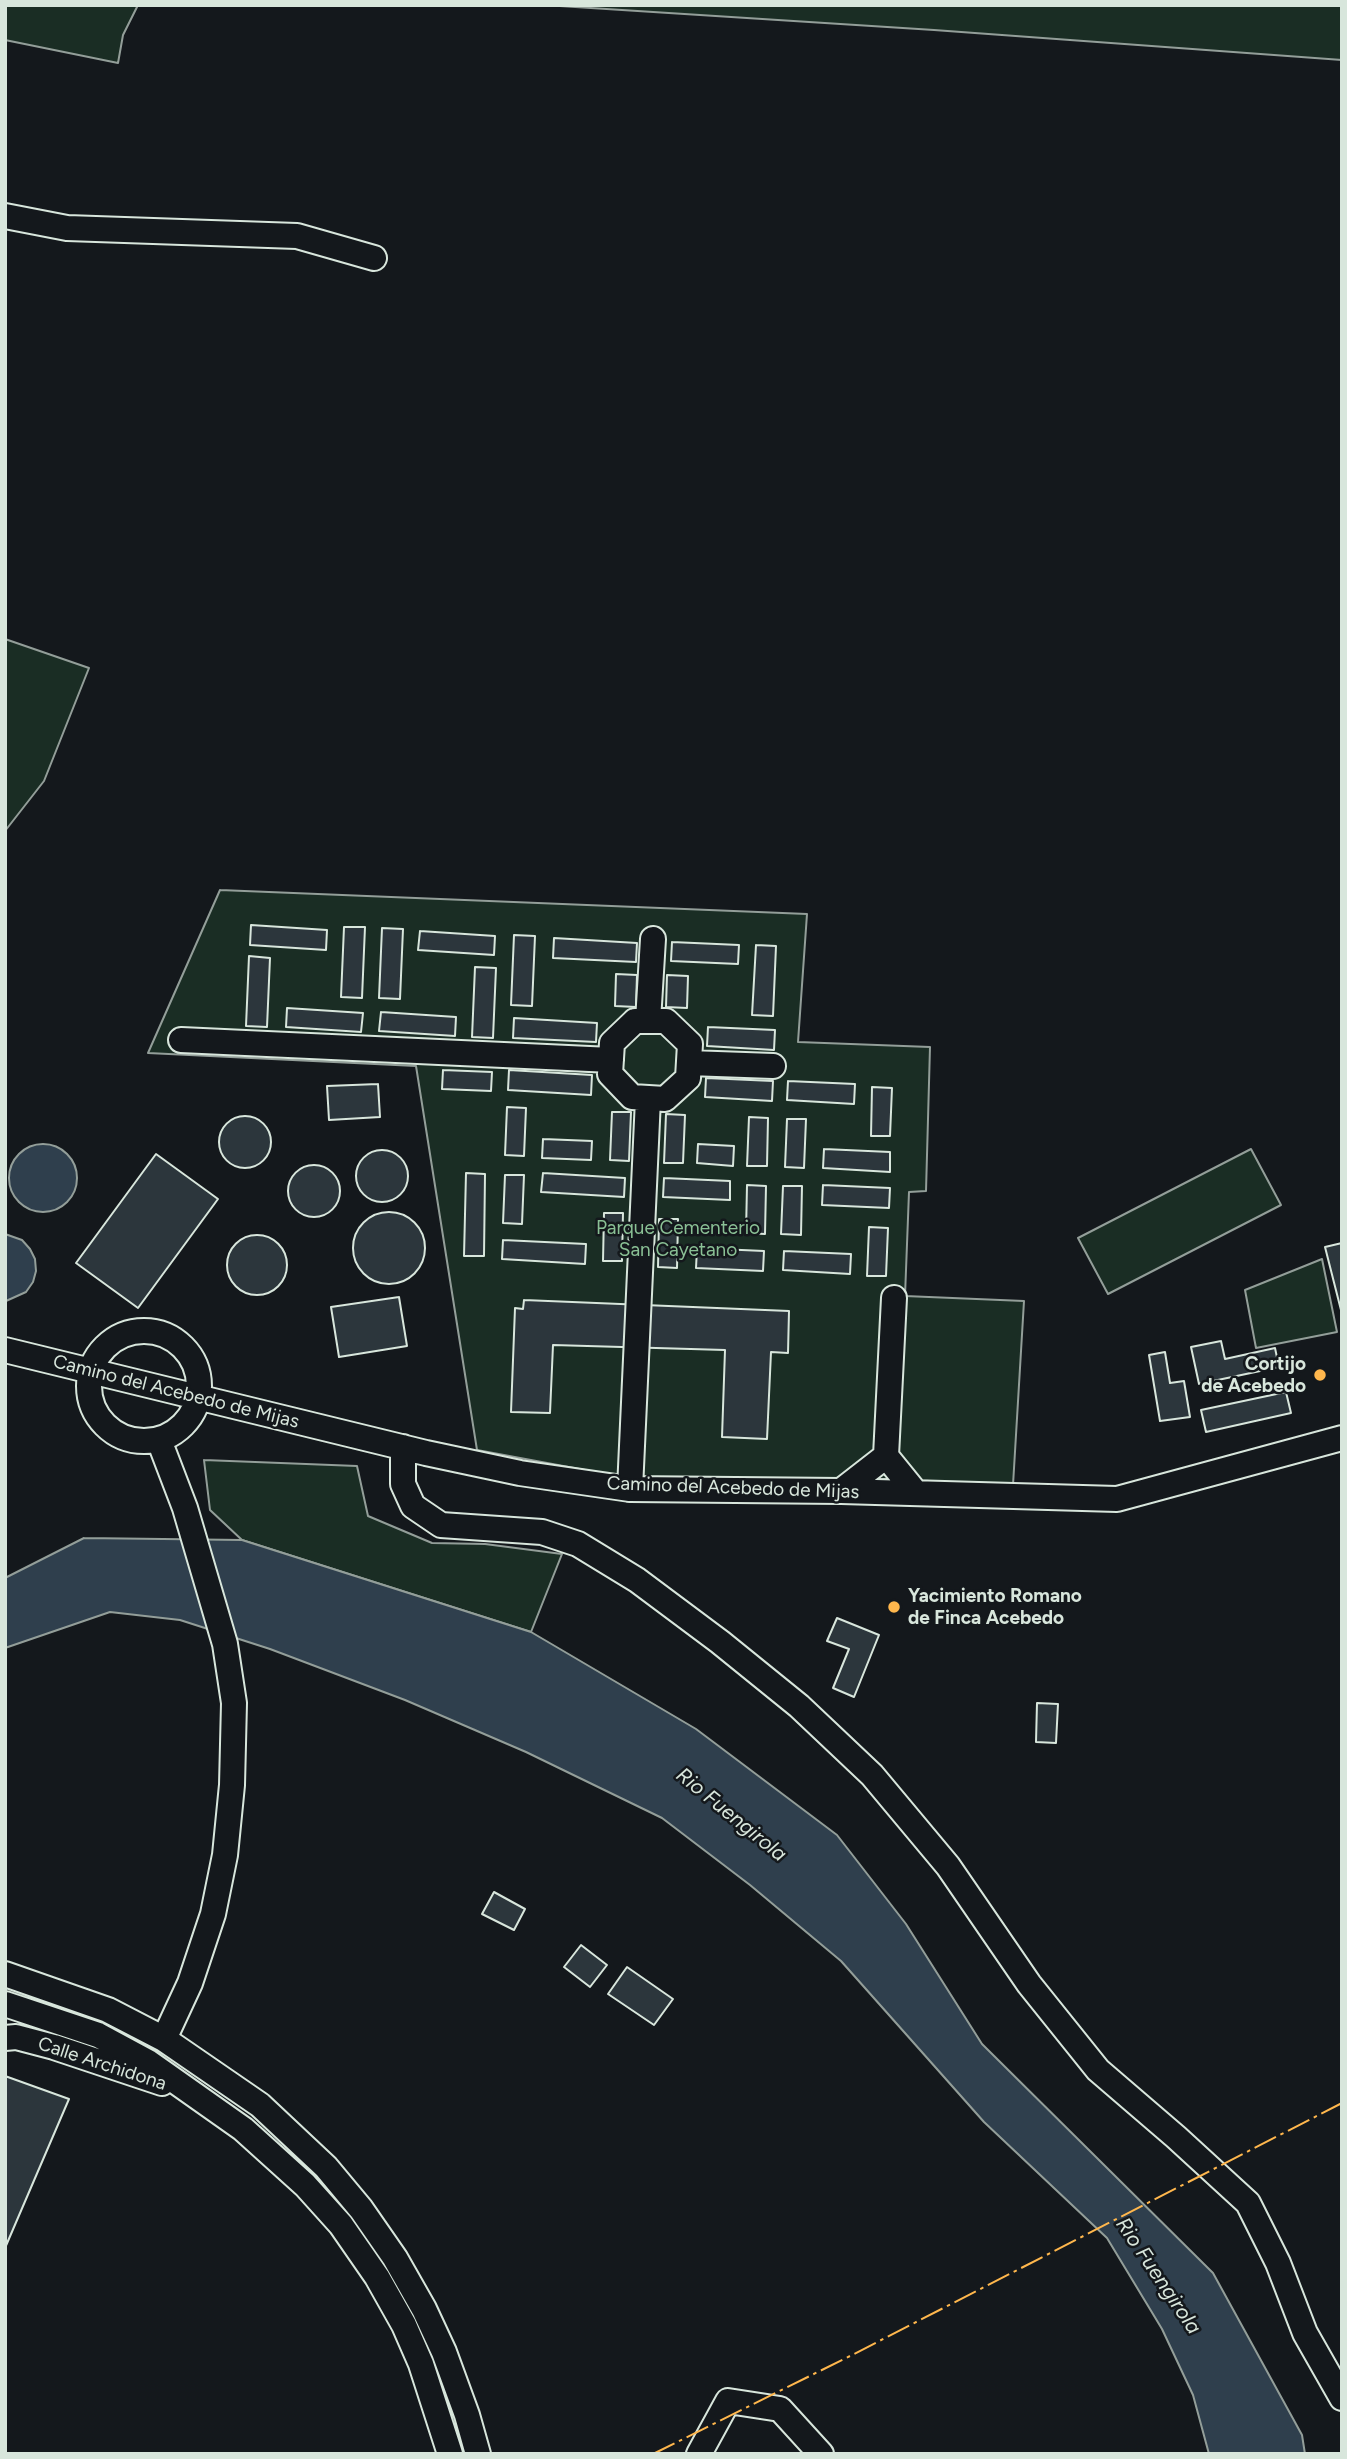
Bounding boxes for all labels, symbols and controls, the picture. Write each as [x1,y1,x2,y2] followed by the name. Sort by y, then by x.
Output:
[596,1217,760,1261] park label: Parque Cementerio San Cayetano
[51,1350,301,1434] street label: Camino del Acebedo de Mijas
[1201,1353,1306,1397] place label: Cortijo de Acebedo
[1312,1367,1328,1383] marker: Cortijo de Acebedo
[606,1472,860,1504] street label: Camino del Acebedo de Mijas
[908,1585,1082,1629] place label: Yacimiento Romano de Finca Acebedo
[886,1599,902,1615] marker: Yacimiento Romano de Finca Acebedo
[671,1763,791,1867] water label: Rio Fuengirola
[35,2032,169,2096] street label: Calle Archidona
[1110,2213,1206,2339] water label: Rio Fuengirola

